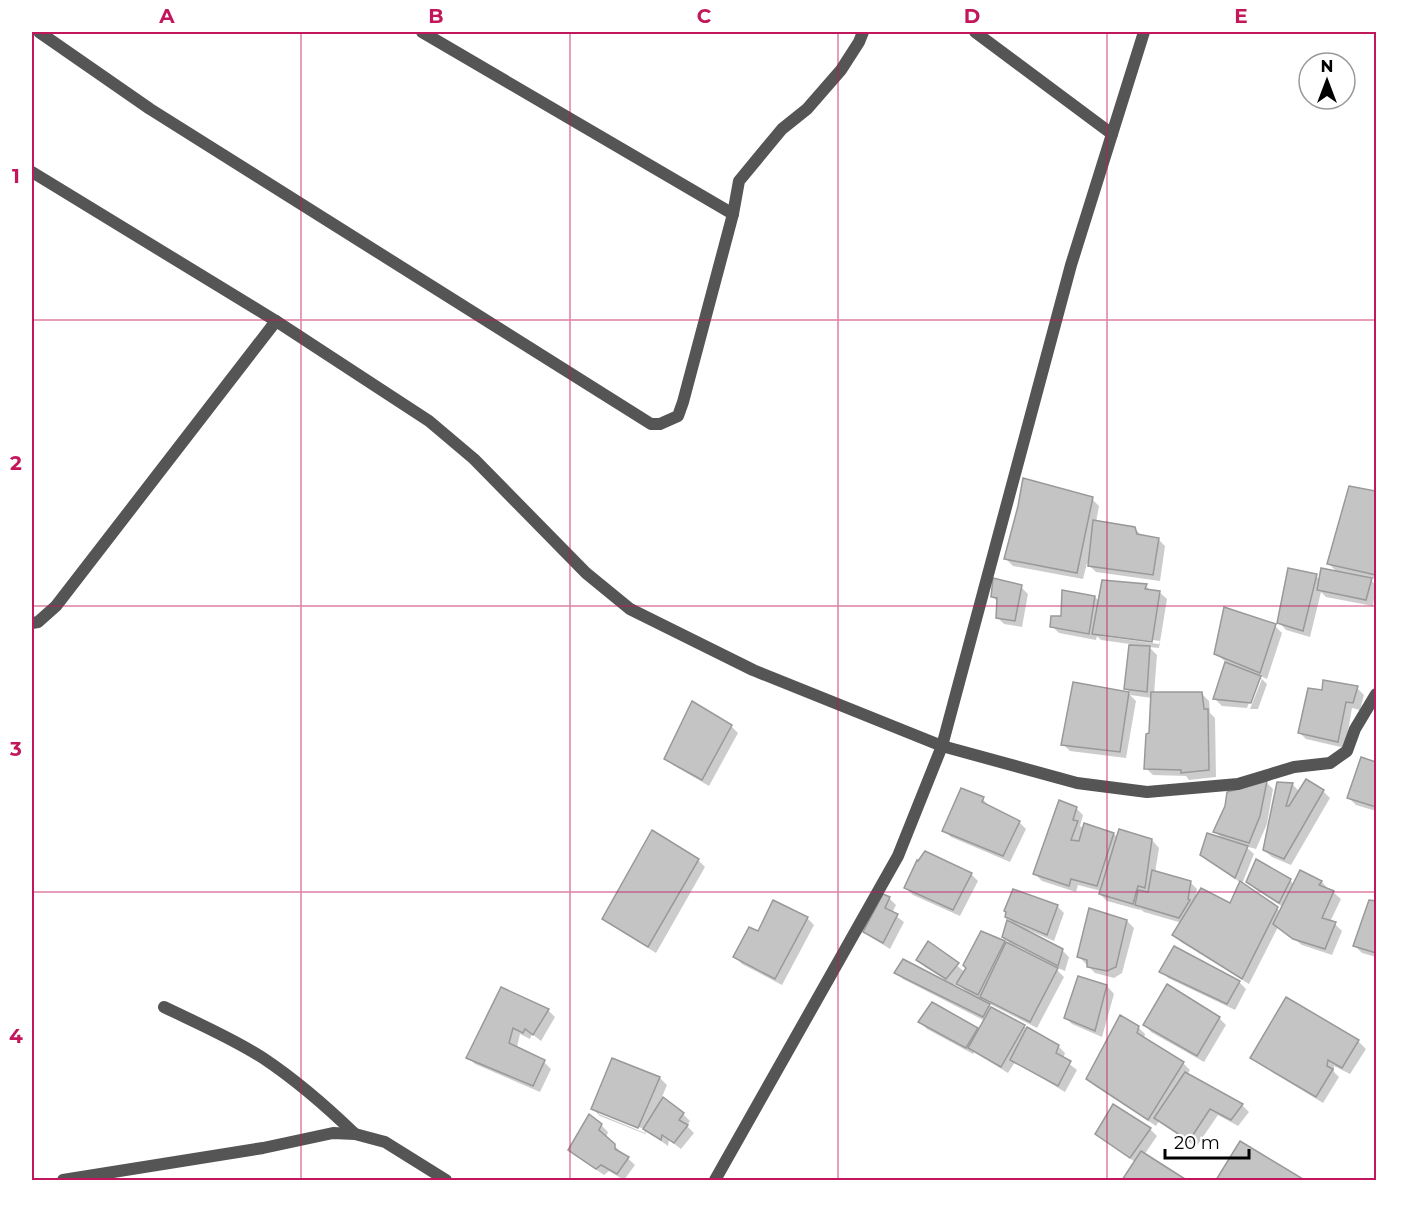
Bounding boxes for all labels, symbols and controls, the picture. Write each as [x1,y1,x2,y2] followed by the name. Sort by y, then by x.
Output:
[158,4,175,28] text: A
[428,4,444,28] text: B
[697,4,712,28] text: C
[964,4,980,28] text: D
[1234,4,1248,28] text: E
[1297,51,1357,111] north arrow
[1321,57,1333,76] text: N
[12,164,20,188] text: 1
[10,451,22,475] text: 2
[9,737,22,761] text: 3
[9,1024,23,1048] text: 4
[1165,1122,1249,1160] scale bar
[1174,1132,1220,1154] text: 20 m

